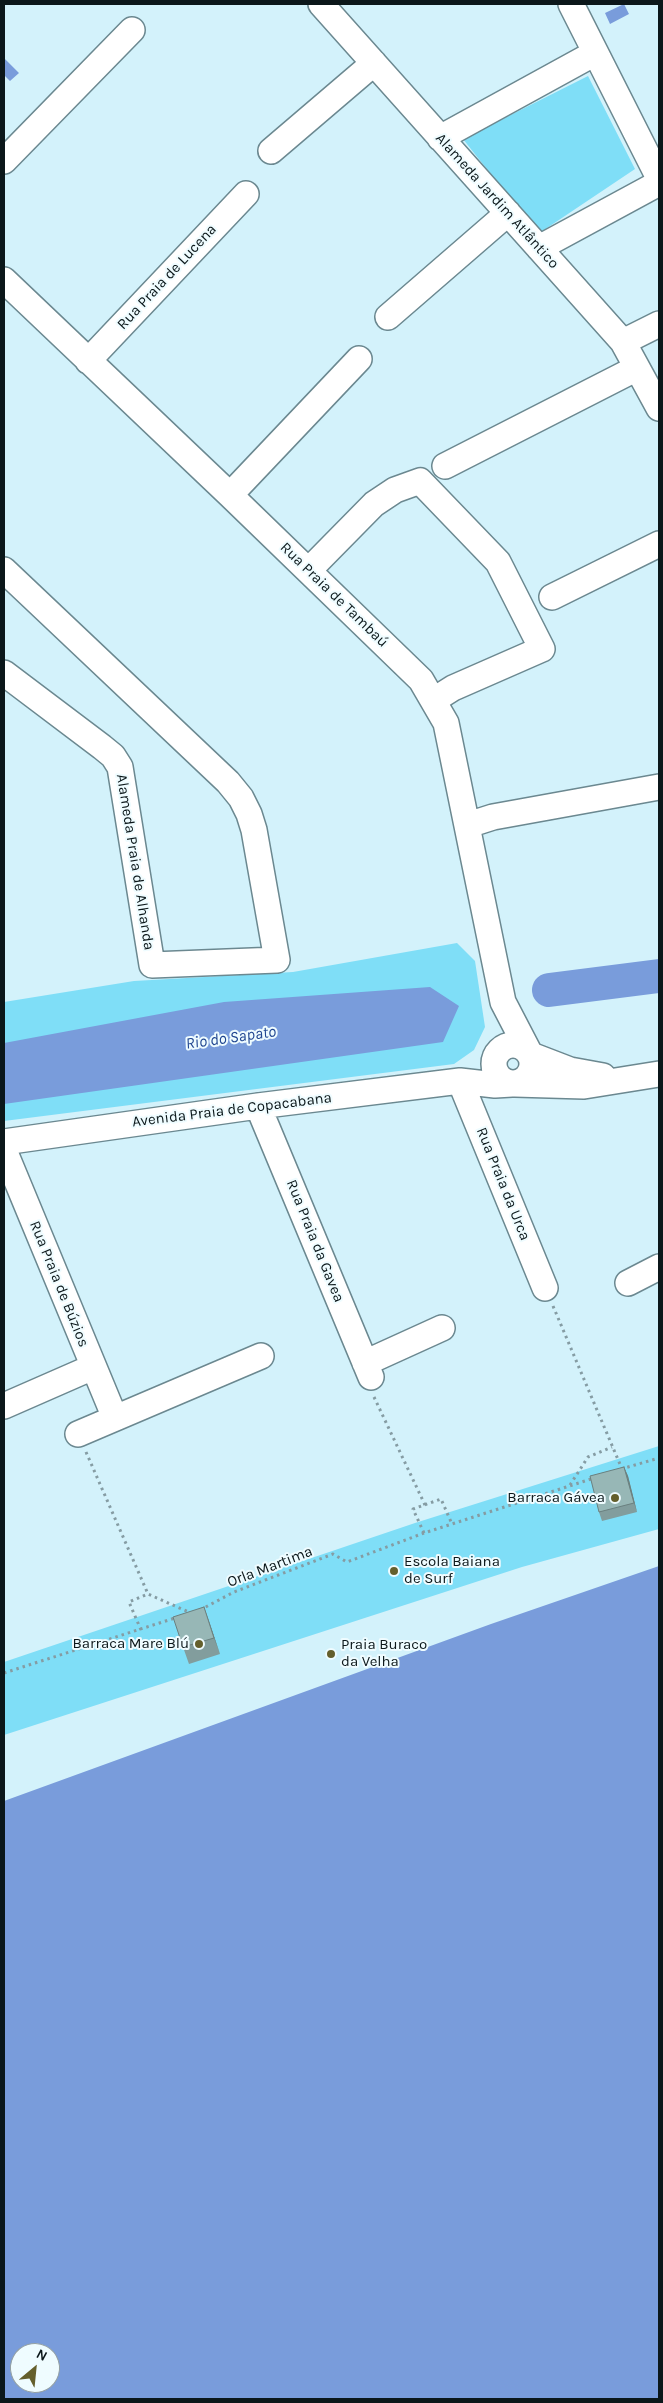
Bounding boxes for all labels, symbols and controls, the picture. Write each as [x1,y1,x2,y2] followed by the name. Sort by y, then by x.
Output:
[431,130,563,272] street label: Alameda Jardim Atlântico
[114,221,220,333] street label: Rua Praia de Lucena
[276,539,392,651] street label: Rua Praia de Tambaú
[112,773,158,951] street label: Alameda Praia de Alhanda
[185,1022,277,1054] water label: Rio do Sapato
[131,1089,333,1131] street label: Avenida Praia de Copacabana
[472,1125,534,1243] street label: Rua Praia da Urca
[282,1177,348,1305] street label: Rua Praia da Gavea
[25,1218,93,1350] street label: Rua Praia de Búzios
[507,1489,605,1507] place label: Barraca Gávea
[609,1492,621,1504] marker: Barraca Gávea
[225,1542,315,1592] street label: Orla Martima
[404,1553,500,1588] place label: Escola Baiana de Surf
[388,1565,400,1577] marker: Escola Baiana de Surf
[73,1635,189,1653] place label: Barraca Mare Blú
[341,1636,427,1671] place label: Praia Buraco da Velha
[193,1638,205,1650] marker: Barraca Mare Blú
[325,1648,337,1660] marker: Praia Buraco da Velha
[10,2343,60,2393] north arrow
[33,2345,50,2365] text: N

